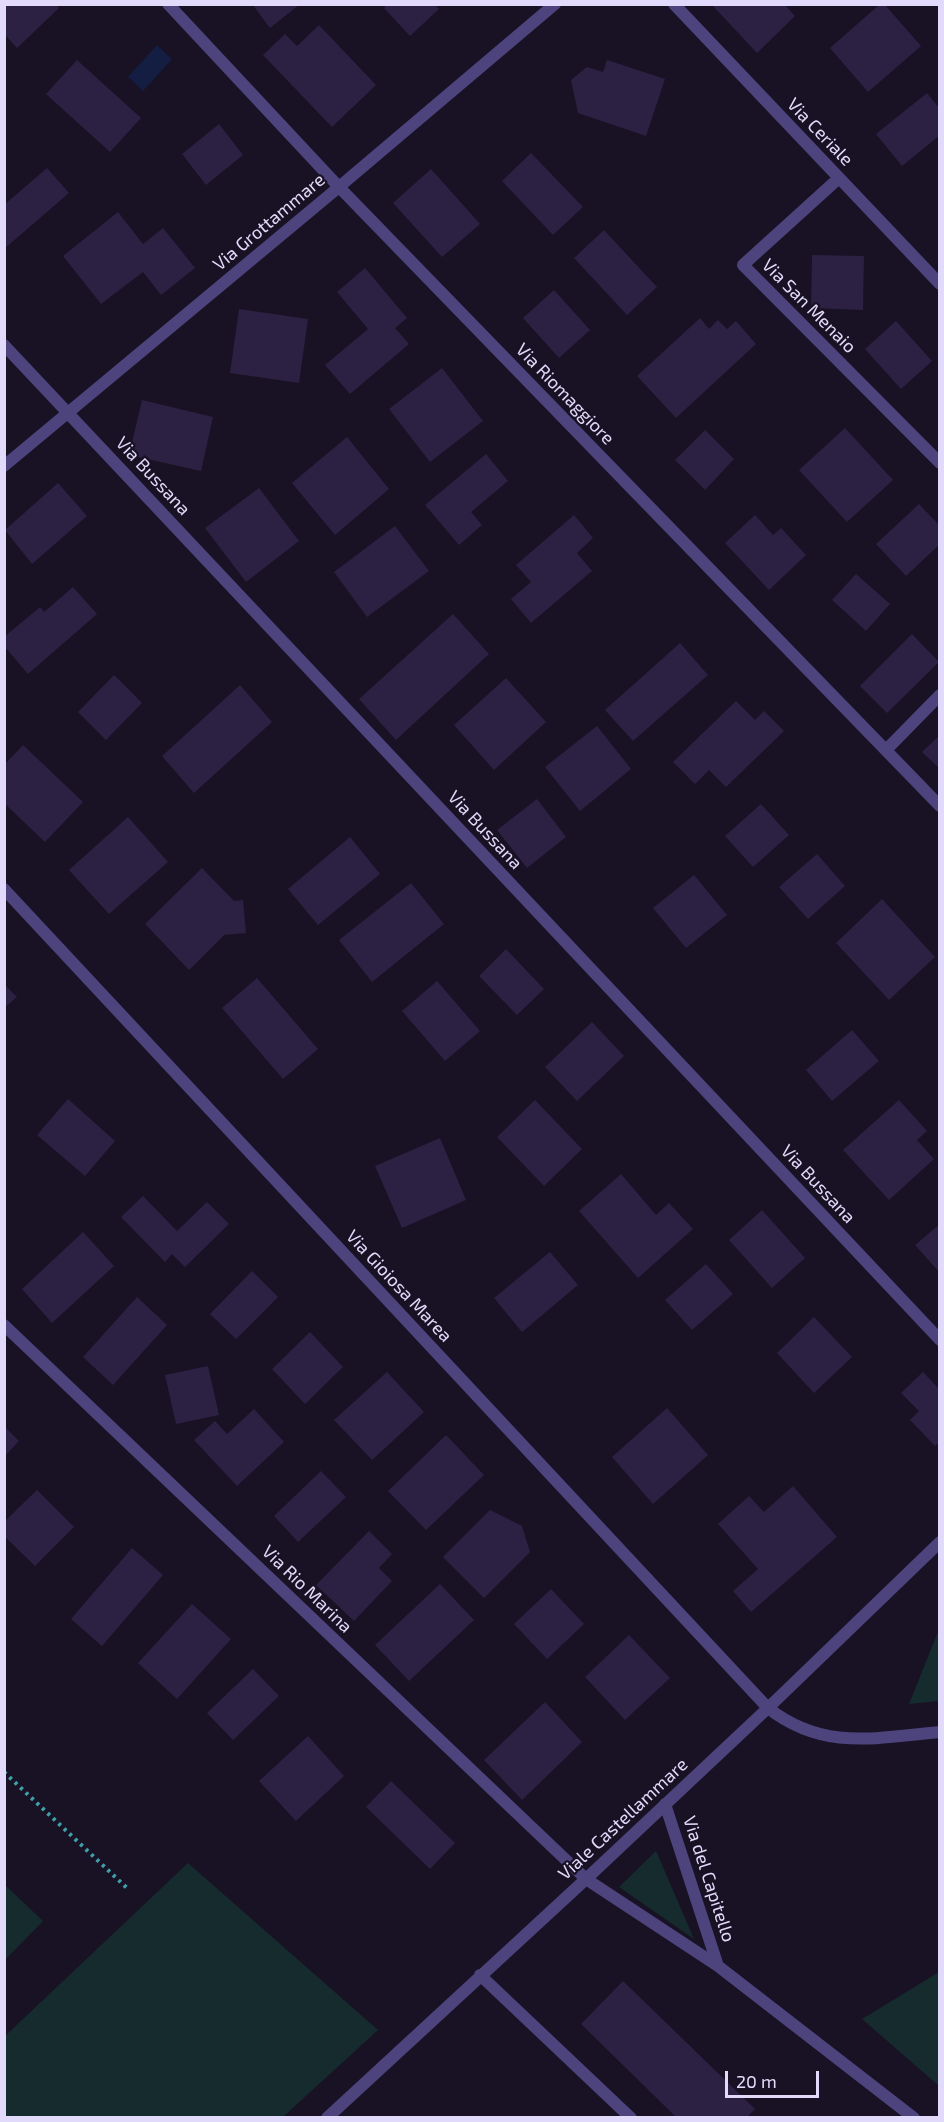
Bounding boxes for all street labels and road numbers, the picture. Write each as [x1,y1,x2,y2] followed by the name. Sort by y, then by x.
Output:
[782,94,858,170] street label: Via Ceriale
[209,169,329,275] street label: Via Grottammare
[757,254,861,358] street label: Via San Menaio
[511,339,619,449] street label: Via Riomaggiore
[111,432,195,520] street label: Via Bussana
[443,786,527,874] street label: Via Bussana
[776,1140,860,1228] street label: Via Bussana
[342,1226,456,1346] street label: Via Gioiosa Marea
[257,1541,357,1637] street label: Via Rio Marina
[554,1754,692,1884] street label: Viale Castellammare
[678,1813,740,1945] street label: Via del Capitello

